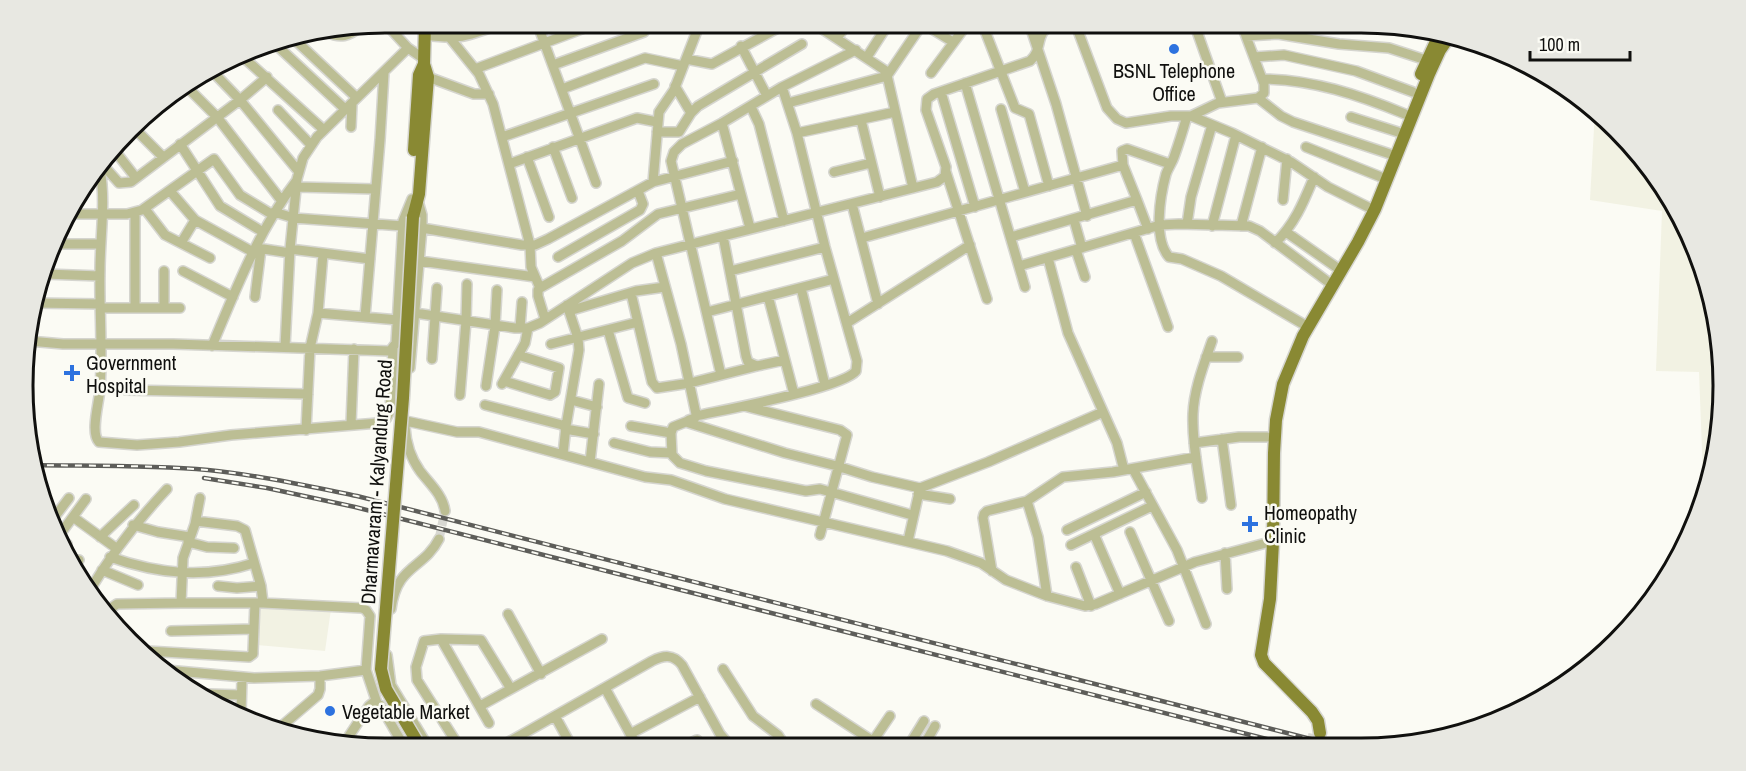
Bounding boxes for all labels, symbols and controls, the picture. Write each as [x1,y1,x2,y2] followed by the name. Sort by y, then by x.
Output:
[1530,24,1630,62] scale bar
[1539,32,1580,57] text: 100 m
[1167,42,1181,56] marker: BSNL Telephone Office
[1113,57,1235,107] place label: BSNL Telephone Office
[86,349,177,399] place label: Government Hospital
[354,359,398,605] street label: Dharmavaram - Kalyandurg Road
[63,364,81,382] marker: Government Hospital
[1264,499,1358,549] place label: Homeopathy Clinic
[1241,515,1259,533] marker: Homeopathy Clinic
[342,698,470,725] place label: Vegetable Market
[323,704,337,718] marker: Vegetable Market

